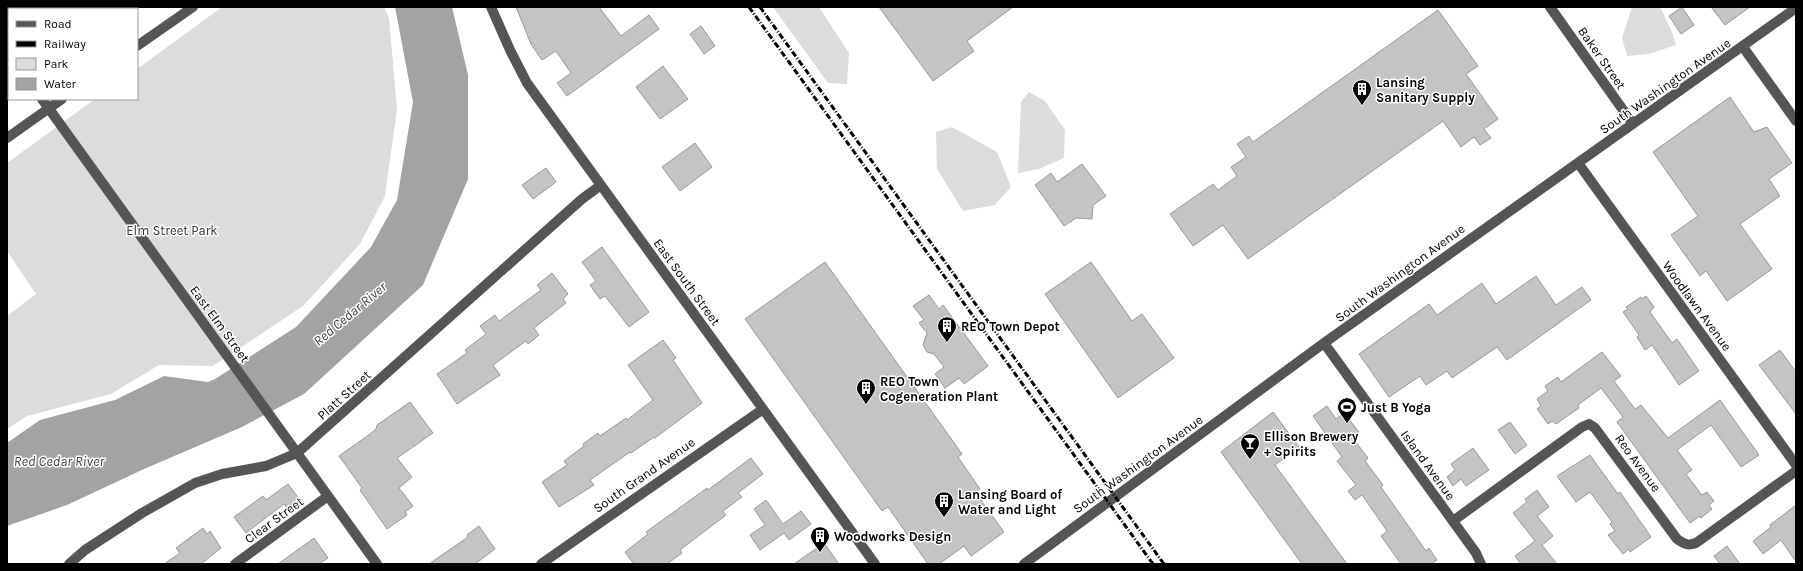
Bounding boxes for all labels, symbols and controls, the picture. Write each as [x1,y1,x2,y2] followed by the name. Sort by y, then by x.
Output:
[8,8,138,100] legend
[44,17,72,31] text: Road
[1575,24,1629,92] street label: Baker Street
[1597,35,1734,137] street label: South Washington Avenue
[44,37,86,51] text: Railway
[44,57,69,71] text: Park
[1376,75,1475,105] place label: Lansing Sanitary Supply
[44,77,77,91] text: Water
[1351,78,1373,106] building icon: Lansing Sanitary Supply
[1332,221,1468,325] street label: South Washington Avenue
[126,223,218,238] park label: Elm Street Park
[650,236,724,328] street label: East South Street
[1659,258,1735,354] street label: Woodlawn Avenue
[310,278,391,350] water label: Red Cedar River
[187,283,253,365] street label: East Elm Street
[936,315,958,343] building icon: REO Town Depot
[961,319,1060,334] place label: REO Town Depot
[314,367,374,423] street label: Platt Street
[880,374,998,404] place label: REO Town Cogeneration Plant
[855,377,877,405] building icon: REO Town Cogeneration Plant
[1336,396,1358,424] sports icon: Just B Yoga
[1361,400,1431,415] place label: Just B Yoga
[1070,412,1206,516] street label: South Washington Avenue
[1398,427,1459,503] street label: Island Avenue
[1264,429,1359,459] place label: Ellison Brewery + Spirits
[1612,431,1664,495] street label: Reo Avenue
[1239,432,1261,460] bar icon: Ellison Brewery + Spirits
[590,434,698,516] street label: South Grand Avenue
[14,453,105,470] water label: Red Cedar River
[958,487,1062,517] place label: Lansing Board of Water and Light
[933,490,955,518] building icon: Lansing Board of Water and Light
[242,494,306,546] street label: Clear Street
[809,525,831,553] building icon: Woodworks Design
[834,529,951,544] place label: Woodworks Design

